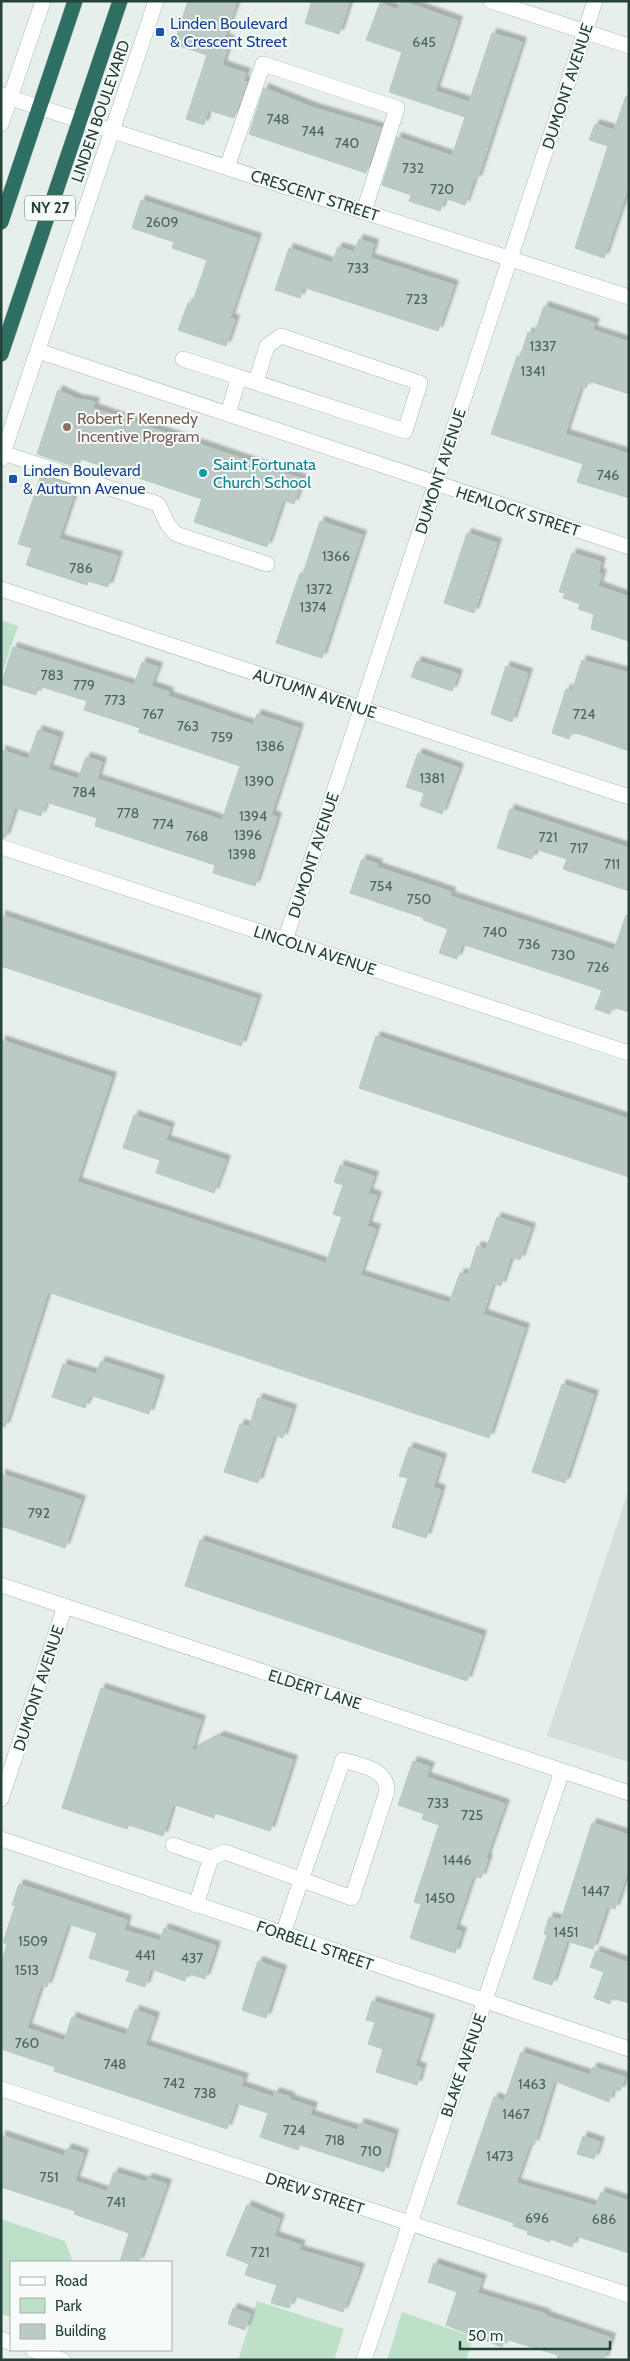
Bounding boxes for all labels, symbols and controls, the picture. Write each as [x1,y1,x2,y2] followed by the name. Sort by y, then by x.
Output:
[170,14,288,51] place label: Linden Boulevard & Crescent Street
[538,21,597,151] street label: DUMONT AVENUE
[154,26,166,38] marker: Linden Boulevard & Crescent Street
[412,33,436,51] house number: 645
[67,38,134,185] street label: LINDEN BOULEVARD
[266,110,290,128] house number: 748
[302,122,324,140] house number: 744
[335,134,359,152] house number: 740
[402,159,424,177] house number: 732
[248,166,382,225] street label: CRESCENT STREET
[430,180,454,198] house number: 720
[25,196,75,220] road number: NY 27
[145,213,179,231] house number: 2609
[347,259,369,277] house number: 733
[406,290,428,308] house number: 723
[530,337,556,355] house number: 1337
[521,362,545,380] house number: 1341
[411,406,470,536] street label: DUMONT AVENUE
[77,409,200,446] place label: Robert F Kennedy Incentive Program
[61,421,73,433] marker: Robert F Kennedy Incentive Program
[213,455,316,492] place label: Saint Fortunata Church School
[23,461,146,498] place label: Linden Boulevard & Autumn Avenue
[597,466,619,484] house number: 746
[197,467,209,479] marker: Saint Fortunata Church School
[7,473,19,485] marker: Linden Boulevard & Autumn Avenue
[453,482,583,541] street label: HEMLOCK STREET
[322,547,350,565] house number: 1366
[69,559,93,577] house number: 786
[306,580,332,598] house number: 1372
[300,598,326,616] house number: 1374
[251,665,379,722] street label: AUTUMN AVENUE
[40,666,64,684] house number: 783
[73,676,95,694] house number: 779
[104,691,126,709] house number: 773
[142,705,164,723] house number: 767
[573,705,595,723] house number: 724
[177,717,199,735] house number: 763
[211,728,233,746] house number: 759
[256,737,284,755] house number: 1386
[419,769,445,787] house number: 1381
[244,772,274,790] house number: 1390
[72,783,96,801] house number: 784
[284,790,343,920] street label: DUMONT AVENUE
[117,804,139,822] house number: 778
[239,807,267,825] house number: 1394
[152,815,174,833] house number: 774
[234,826,262,844] house number: 1396
[185,827,209,845] house number: 768
[539,828,557,846] house number: 721
[570,839,588,857] house number: 717
[228,845,256,863] house number: 1398
[604,855,620,873] house number: 711
[370,877,392,895] house number: 754
[407,890,431,908] house number: 750
[251,922,379,979] street label: LINCOLN AVENUE
[483,923,507,941] house number: 740
[518,935,540,953] house number: 736
[551,946,575,964] house number: 730
[587,958,609,976] house number: 726
[28,1504,50,1522] house number: 792
[9,1623,68,1753] street label: DUMONT AVENUE
[266,1665,364,1714] street label: ELDERT LANE
[427,1794,449,1812] house number: 733
[461,1806,483,1824] house number: 725
[443,1851,471,1869] house number: 1446
[582,1882,610,1900] house number: 1447
[425,1889,455,1907] house number: 1450
[254,1917,376,1974] street label: FORBELL STREET
[554,1923,578,1941] house number: 1451
[18,1932,48,1950] house number: 1509
[135,1946,155,1964] house number: 441
[181,1949,203,1967] house number: 437
[15,1961,39,1979] house number: 1513
[437,2011,490,2119] street label: BLAKE AVENUE
[15,2034,39,2052] house number: 760
[103,2055,127,2073] house number: 748
[163,2074,185,2092] house number: 742
[518,2075,546,2093] house number: 1463
[193,2084,217,2102] house number: 738
[502,2105,530,2123] house number: 1467
[283,2121,305,2139] house number: 724
[325,2131,345,2149] house number: 718
[360,2142,382,2160] house number: 710
[486,2147,514,2165] house number: 1473
[39,2168,59,2186] house number: 751
[263,2169,367,2219] street label: DREW STREET
[106,2193,126,2211] house number: 741
[525,2209,549,2227] house number: 696
[592,2210,616,2228] house number: 686
[251,2243,269,2261] house number: 721
[10,2261,172,2351] legend
[55,2272,88,2290] text: Road
[55,2297,82,2315] text: Park
[460,2318,610,2350] scale bar
[55,2322,106,2340] text: Building
[468,2327,503,2345] text: 50 m

